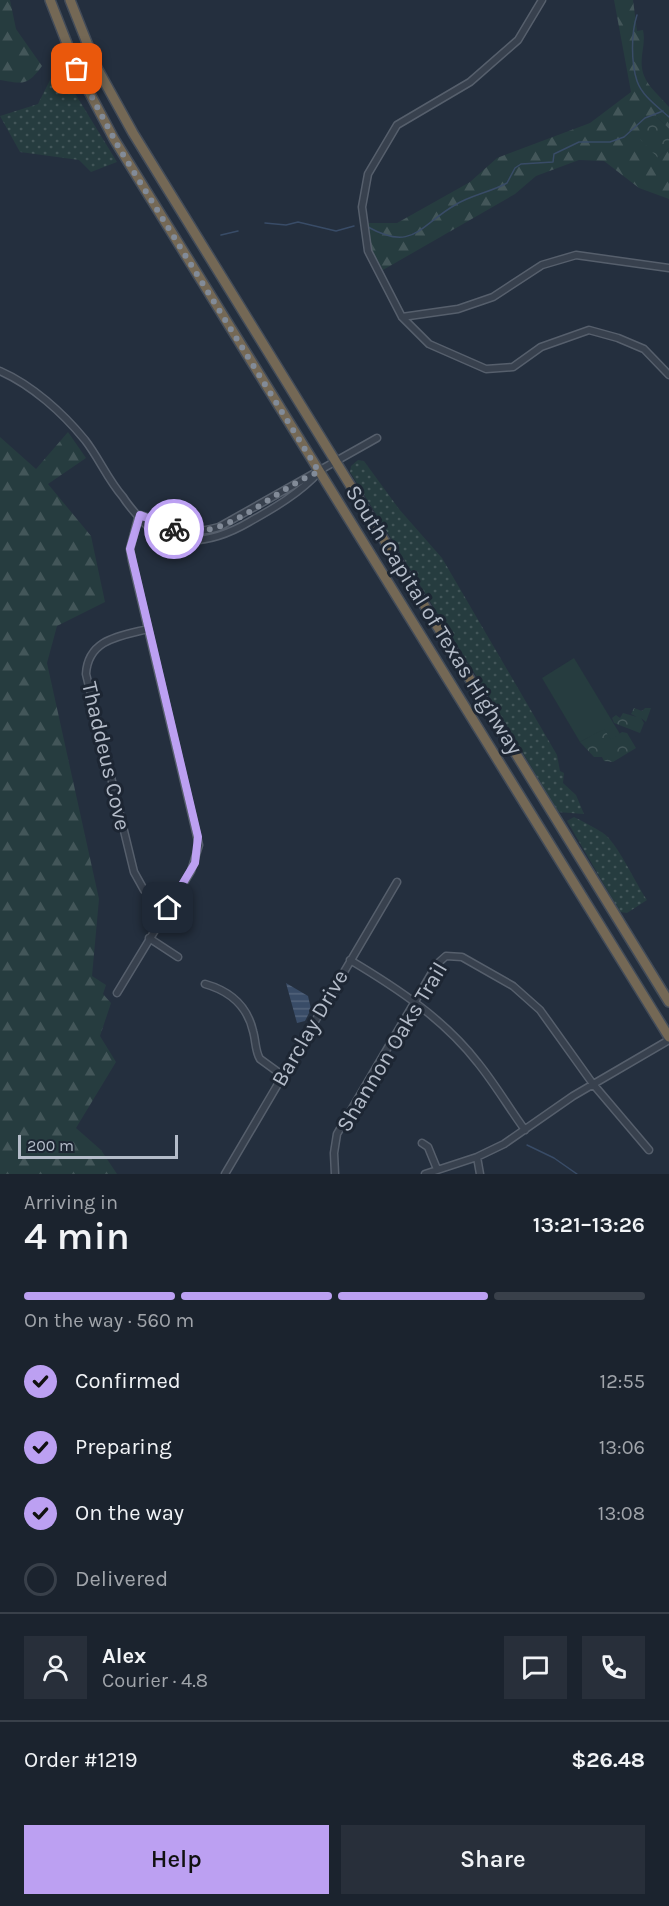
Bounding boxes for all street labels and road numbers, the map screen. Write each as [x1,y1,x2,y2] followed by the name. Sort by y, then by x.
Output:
[340,480,528,760] street label: South Capital of Texas Highway
[76,679,136,833] street label: Thaddeus Cove
[331,957,453,1137] street label: Shannon Oaks Trail
[266,965,354,1091] street label: Barclay Drive

